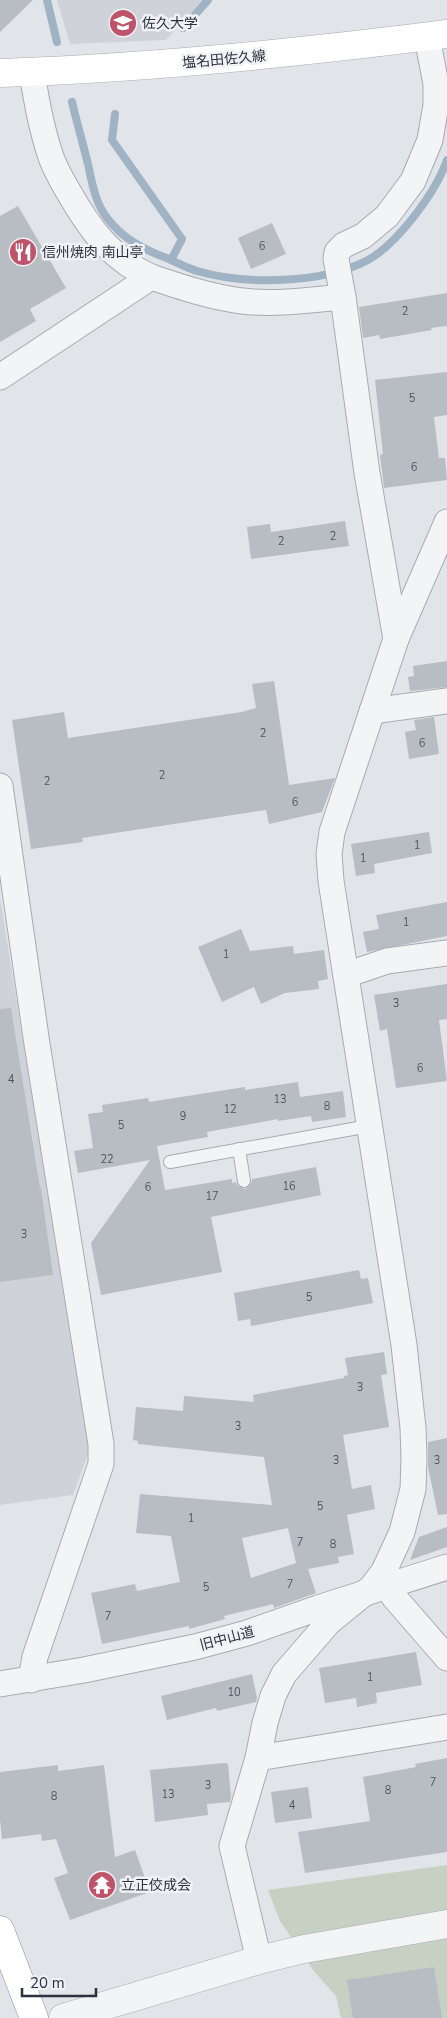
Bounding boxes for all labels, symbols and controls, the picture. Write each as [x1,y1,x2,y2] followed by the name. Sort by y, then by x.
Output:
[108,8,138,38] school or university icon: 佐久大学
[142,14,198,33] place label: 佐久大学
[181,46,267,73] street label: 塩名田佐久線
[8,237,38,267] restaurant icon: 信州焼肉 南山亭
[259,239,266,254] house number: 6
[42,243,144,262] place label: 信州焼肉 南山亭
[402,304,408,319] house number: 2
[409,391,416,406] house number: 5
[411,460,418,475] house number: 6
[330,529,336,544] house number: 2
[278,534,284,549] house number: 2
[260,726,266,741] house number: 2
[419,736,426,751] house number: 6
[159,768,165,783] house number: 2
[44,774,50,789] house number: 2
[292,795,299,810] house number: 6
[414,838,420,853] house number: 1
[360,851,366,866] house number: 1
[403,915,409,930] house number: 1
[223,947,229,962] house number: 1
[393,996,399,1011] house number: 3
[417,1061,424,1076] house number: 6
[8,1072,15,1087] house number: 4
[273,1092,287,1107] house number: 13
[324,1099,331,1114] house number: 8
[223,1102,237,1117] house number: 12
[180,1109,186,1124] house number: 9
[118,1118,125,1133] house number: 5
[100,1152,114,1167] house number: 22
[282,1179,296,1194] house number: 16
[145,1180,152,1195] house number: 6
[205,1189,219,1204] house number: 17
[21,1227,27,1242] house number: 3
[306,1290,313,1305] house number: 5
[357,1380,363,1395] house number: 3
[235,1419,241,1434] house number: 3
[333,1453,339,1468] house number: 3
[434,1453,440,1468] house number: 3
[317,1499,324,1514] house number: 5
[188,1511,194,1526] house number: 1
[297,1535,303,1550] house number: 7
[330,1537,337,1552] house number: 8
[287,1577,293,1592] house number: 7
[203,1580,210,1595] house number: 5
[105,1609,111,1624] house number: 7
[198,1622,257,1655] street label: 旧中山道
[367,1670,373,1685] house number: 1
[227,1685,241,1700] house number: 10
[430,1775,436,1790] house number: 7
[205,1778,211,1793] house number: 3
[385,1783,392,1798] house number: 8
[161,1787,175,1802] house number: 13
[51,1789,58,1804] house number: 8
[289,1798,296,1813] house number: 4
[87,1870,117,1900] temple icon: 立正佼成会
[121,1876,191,1895] place label: 立正佼成会
[22,1966,96,1998] scale bar
[30,1973,65,1993] text: 20 m

